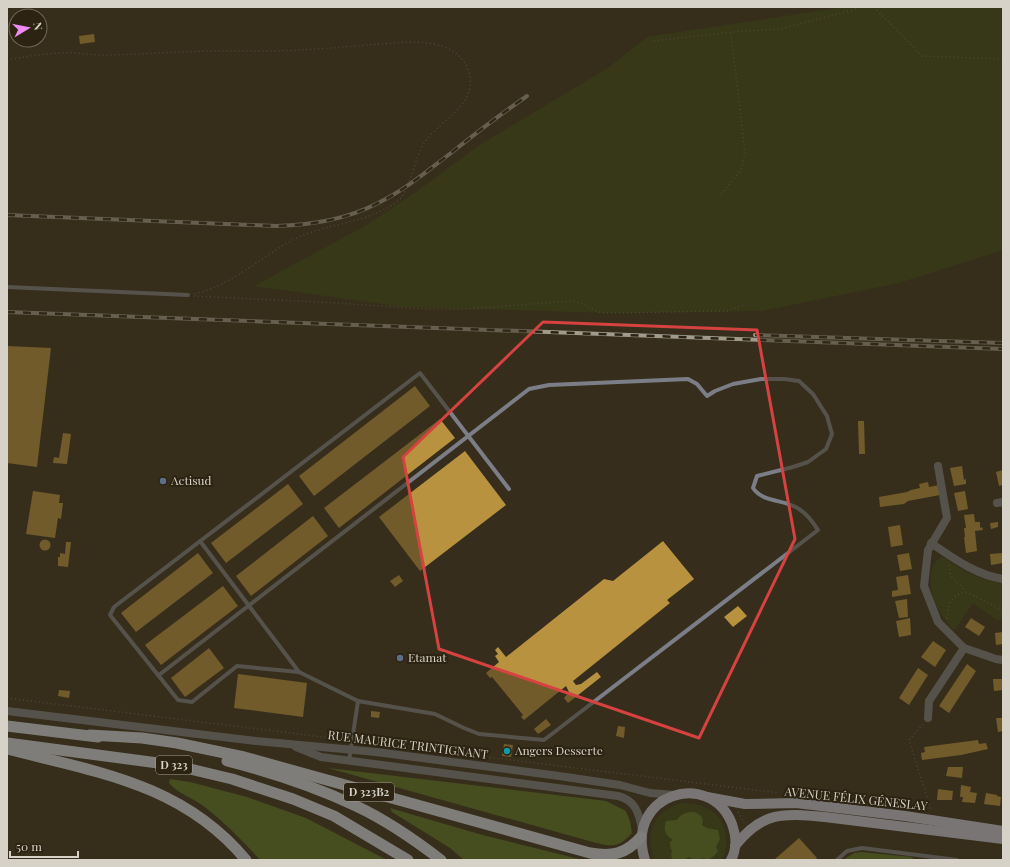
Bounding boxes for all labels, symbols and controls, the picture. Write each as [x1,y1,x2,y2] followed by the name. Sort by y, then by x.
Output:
[8,8,48,48] north arrow
[30,21,46,31] text: N
[170,472,211,488] place label: Actisud
[158,476,168,486] marker: Actisud
[408,649,447,665] place label: Etamat
[395,653,405,663] marker: Etamat
[327,726,490,762] street label: RUE MAURICE TRINTIGNANT
[514,742,603,758] place label: Angers Desserte
[502,746,512,756] marker: Angers Desserte
[156,756,192,774] road number: D 323
[783,782,929,814] street label: AVENUE FÉLIX GÉNESLAY
[344,783,394,801] road number: D 323B2
[10,833,78,859] scale bar
[16,838,42,854] text: 50 m

